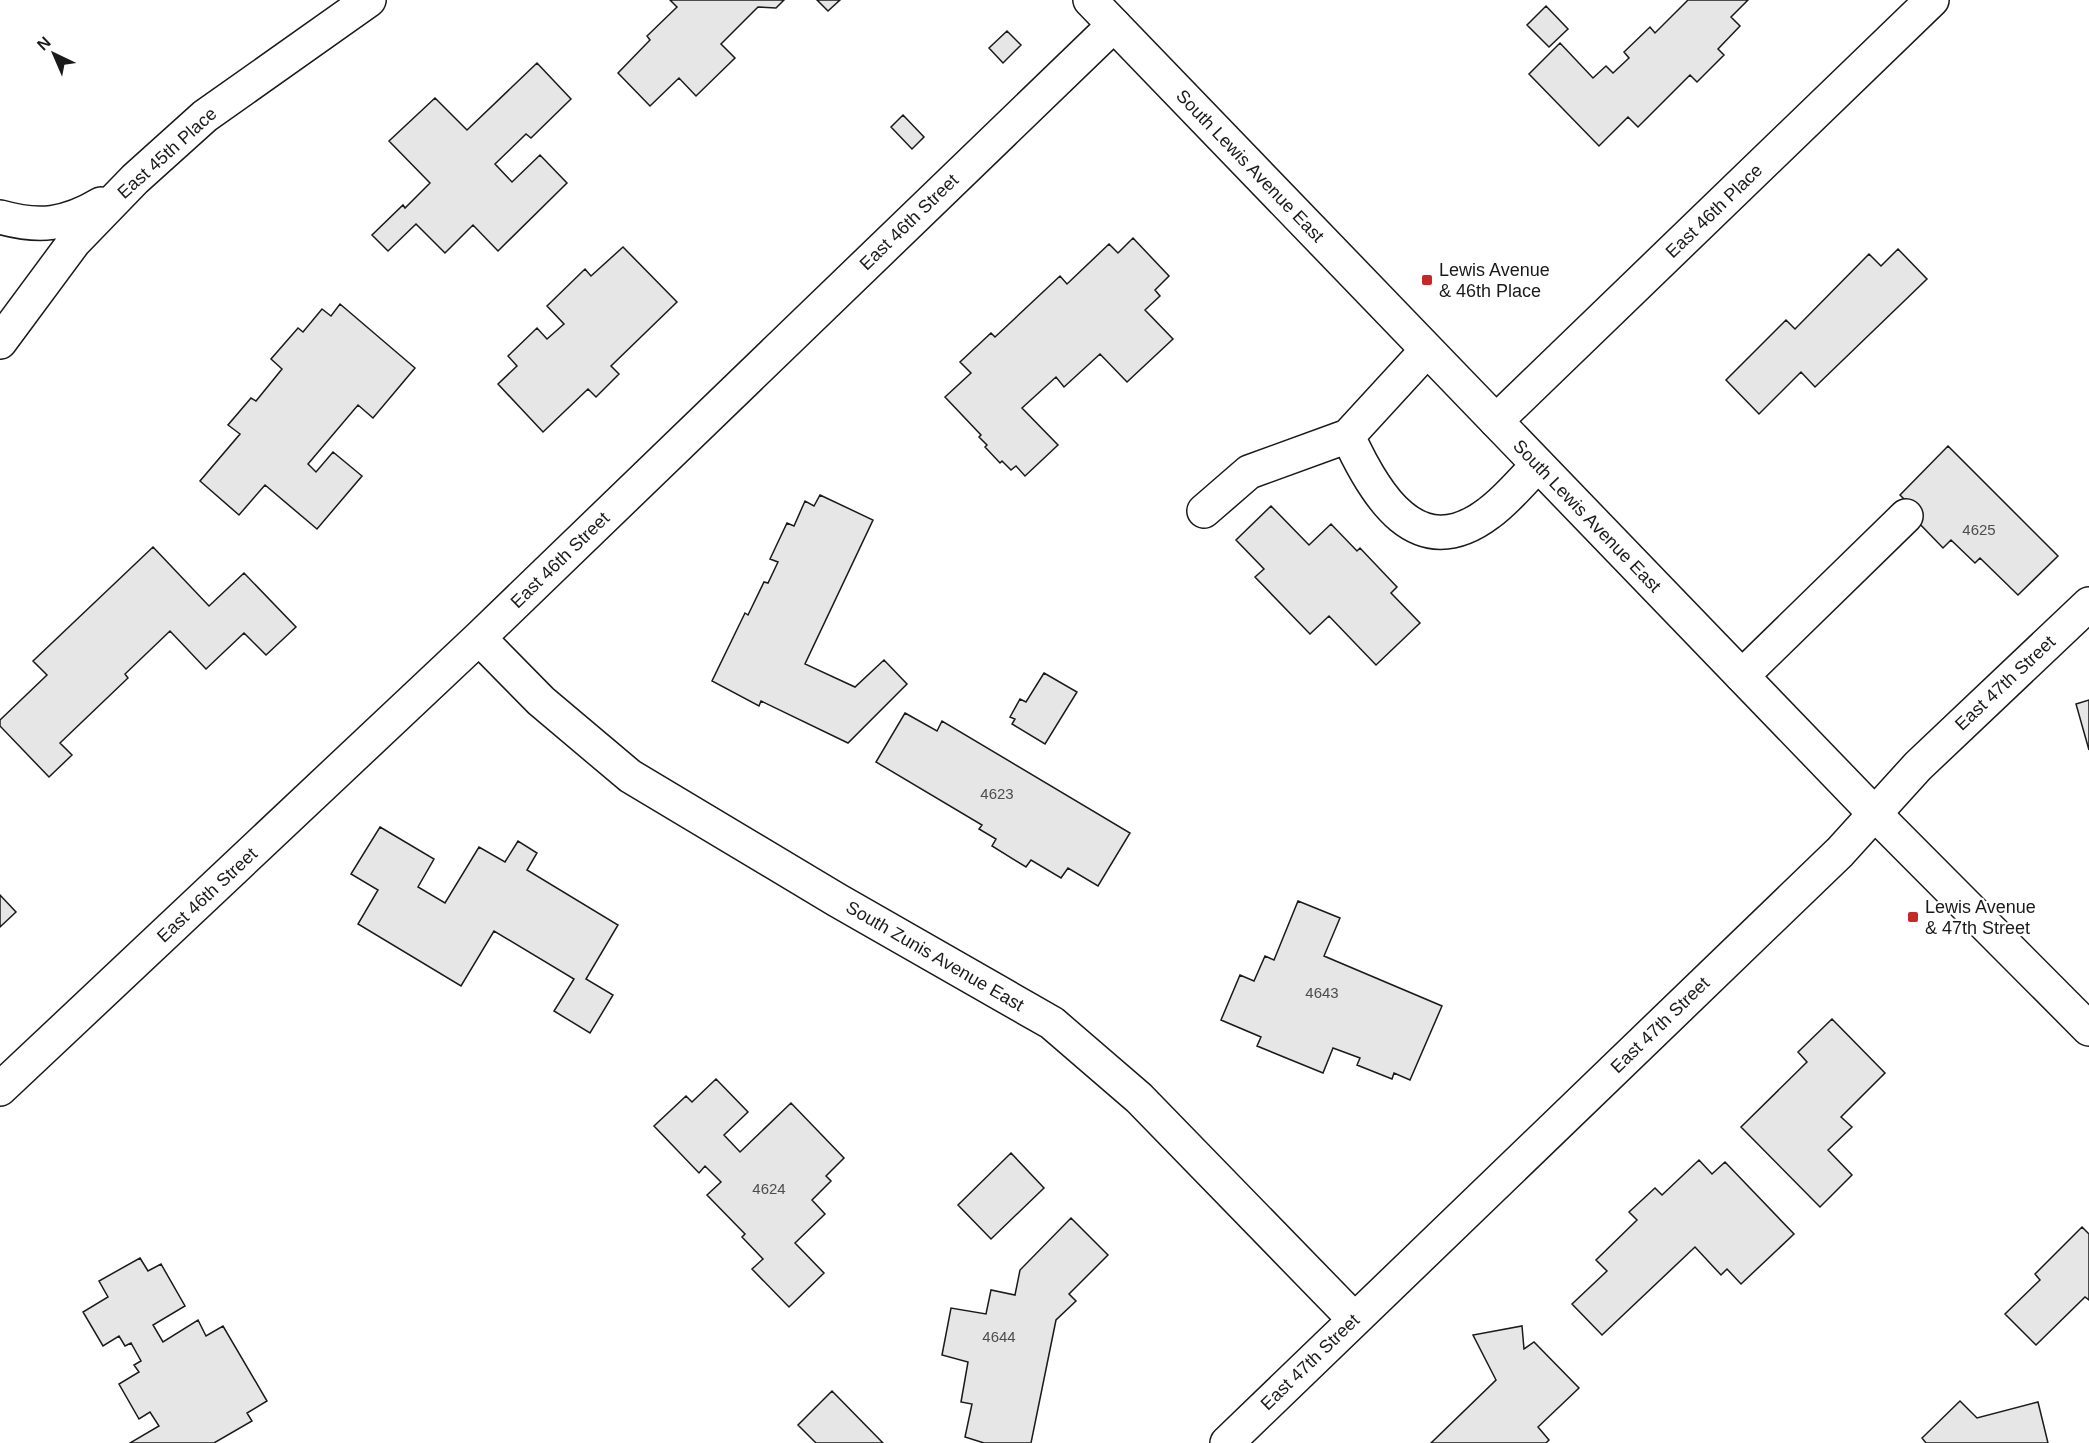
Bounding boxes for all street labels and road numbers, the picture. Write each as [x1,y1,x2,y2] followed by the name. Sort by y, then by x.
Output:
[1172,86,1328,246] street label: South Lewis Avenue East
[113,103,221,203] street label: East 45th Place
[1662,160,1766,262] street label: East 46th Place
[856,170,962,274] street label: East 46th Street
[1509,436,1665,596] street label: South Lewis Avenue East
[507,508,613,612] street label: East 46th Street
[1951,632,2059,734] street label: East 47th Street
[153,844,261,946] street label: East 46th Street
[843,897,1027,1015] street label: South Zunis Avenue East
[1607,973,1713,1077] street label: East 47th Street
[1257,1310,1363,1414] street label: East 47th Street

